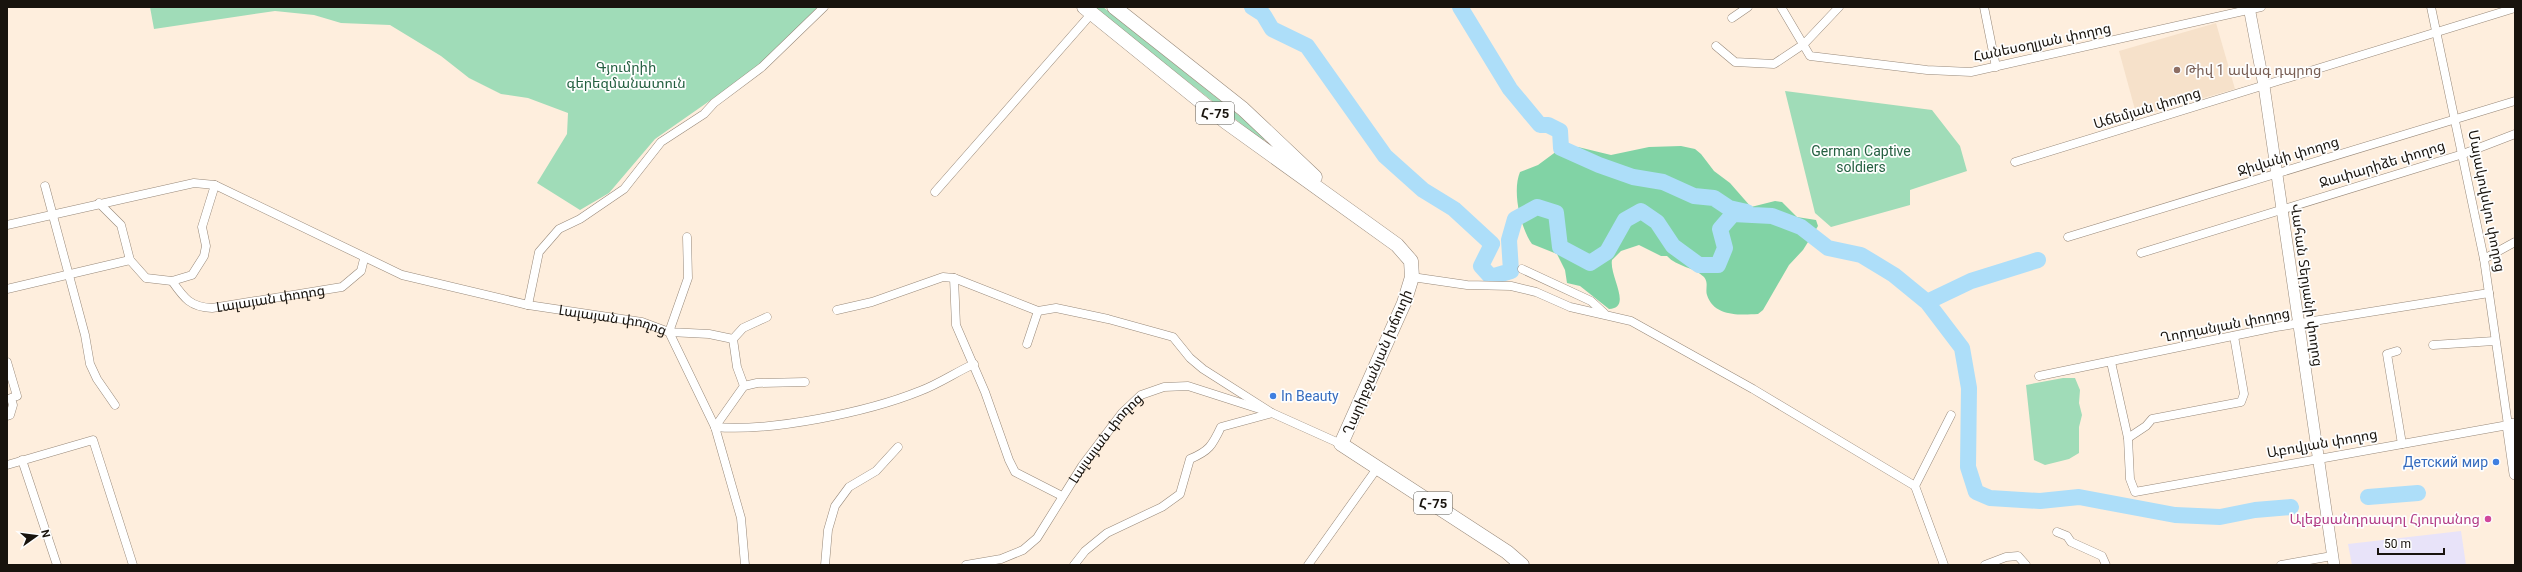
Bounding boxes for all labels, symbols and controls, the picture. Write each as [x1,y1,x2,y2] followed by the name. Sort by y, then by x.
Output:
[1972,20,2112,64] street label: Հանեսօղլյան փողոց
[566,59,686,91] park label: Գյումրիի գերեզմանատուն
[2185,62,2321,78] place label: Թիվ 1 ավագ դպրոց
[2172,65,2182,75] marker: Թիվ 1 ավագ դպրոց
[2092,84,2202,132] street label: Աճեմյան փողոց
[1196,102,1234,124] road number: Հ-75
[2465,129,2509,273] street label: Մայակովսկու փողոց
[2235,133,2341,179] street label: Ջիվանի փողոց
[2317,137,2447,191] street label: Ջափարիձե փողոց
[1811,143,1911,175] park label: German Captive soldiers
[2288,203,2326,367] street label: Վահան Տերյանի փողոց
[215,282,326,315] street label: Լալայան փողոց
[1339,287,1415,437] street label: Ղարիբջանյան խճուղի
[558,302,669,339] street label: Լալայան փողոց
[2159,305,2291,345] street label: Ղորղանյան փողոց
[1281,388,1339,404] place label: In Beauty
[1065,390,1146,486] street label: Լալայան փողոց
[1268,391,1278,401] marker: In Beauty
[2266,425,2378,461] street label: Աբովյան փողոց
[2403,454,2488,470] place label: Детский мир
[2491,457,2501,467] marker: Детский мир
[1414,492,1452,514] road number: Հ-75
[2289,511,2480,527] place label: Ալեքսանդրապոլ Հյուրանոց
[2483,514,2493,524] marker: Ալեքսանդրապոլ Հյուրանոց
[16,516,56,556] north arrow
[38,528,53,539] text: N
[2378,530,2444,556] scale bar
[2384,537,2411,551] text: 50 m

